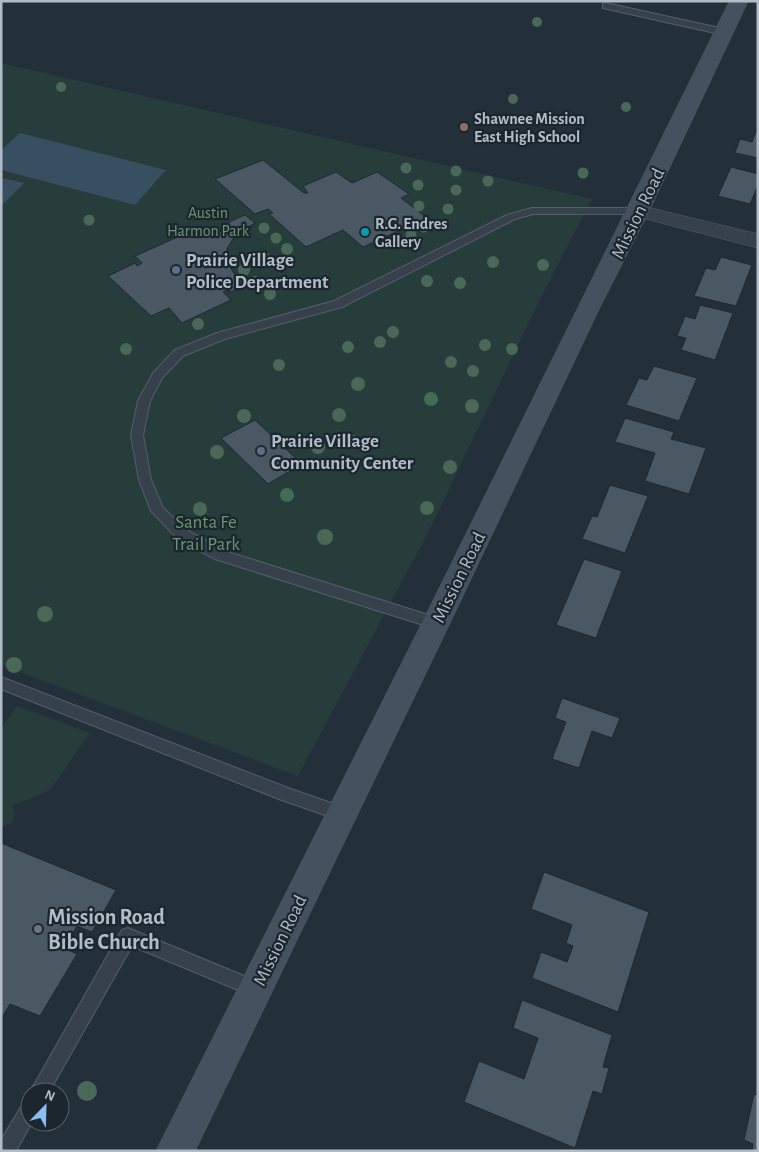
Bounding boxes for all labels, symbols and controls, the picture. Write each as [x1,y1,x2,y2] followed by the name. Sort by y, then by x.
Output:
[474,111,585,145] place label: Shawnee Mission East High School
[458,121,470,133] marker: Shawnee Mission East High School
[608,165,668,262] street label: Mission Road
[167,205,250,239] park label: Austin Harmon Park
[375,216,447,251] place label: R.G. Endres Gallery
[359,226,371,238] marker: R.G. Endres Gallery
[186,251,329,292] place label: Prairie Village Police Department
[170,264,182,276] marker: Prairie Village Police Department
[271,432,414,473] place label: Prairie Village Community Center
[255,445,267,457] marker: Prairie Village Community Center
[172,513,240,554] park label: Santa Fe Trail Park
[429,529,489,626] street label: Mission Road
[250,892,310,989] street label: Mission Road
[48,906,165,953] place label: Mission Road Bible Church
[32,923,44,935] marker: Mission Road Bible Church
[20,1082,70,1132] north arrow
[42,1088,57,1104] text: N

